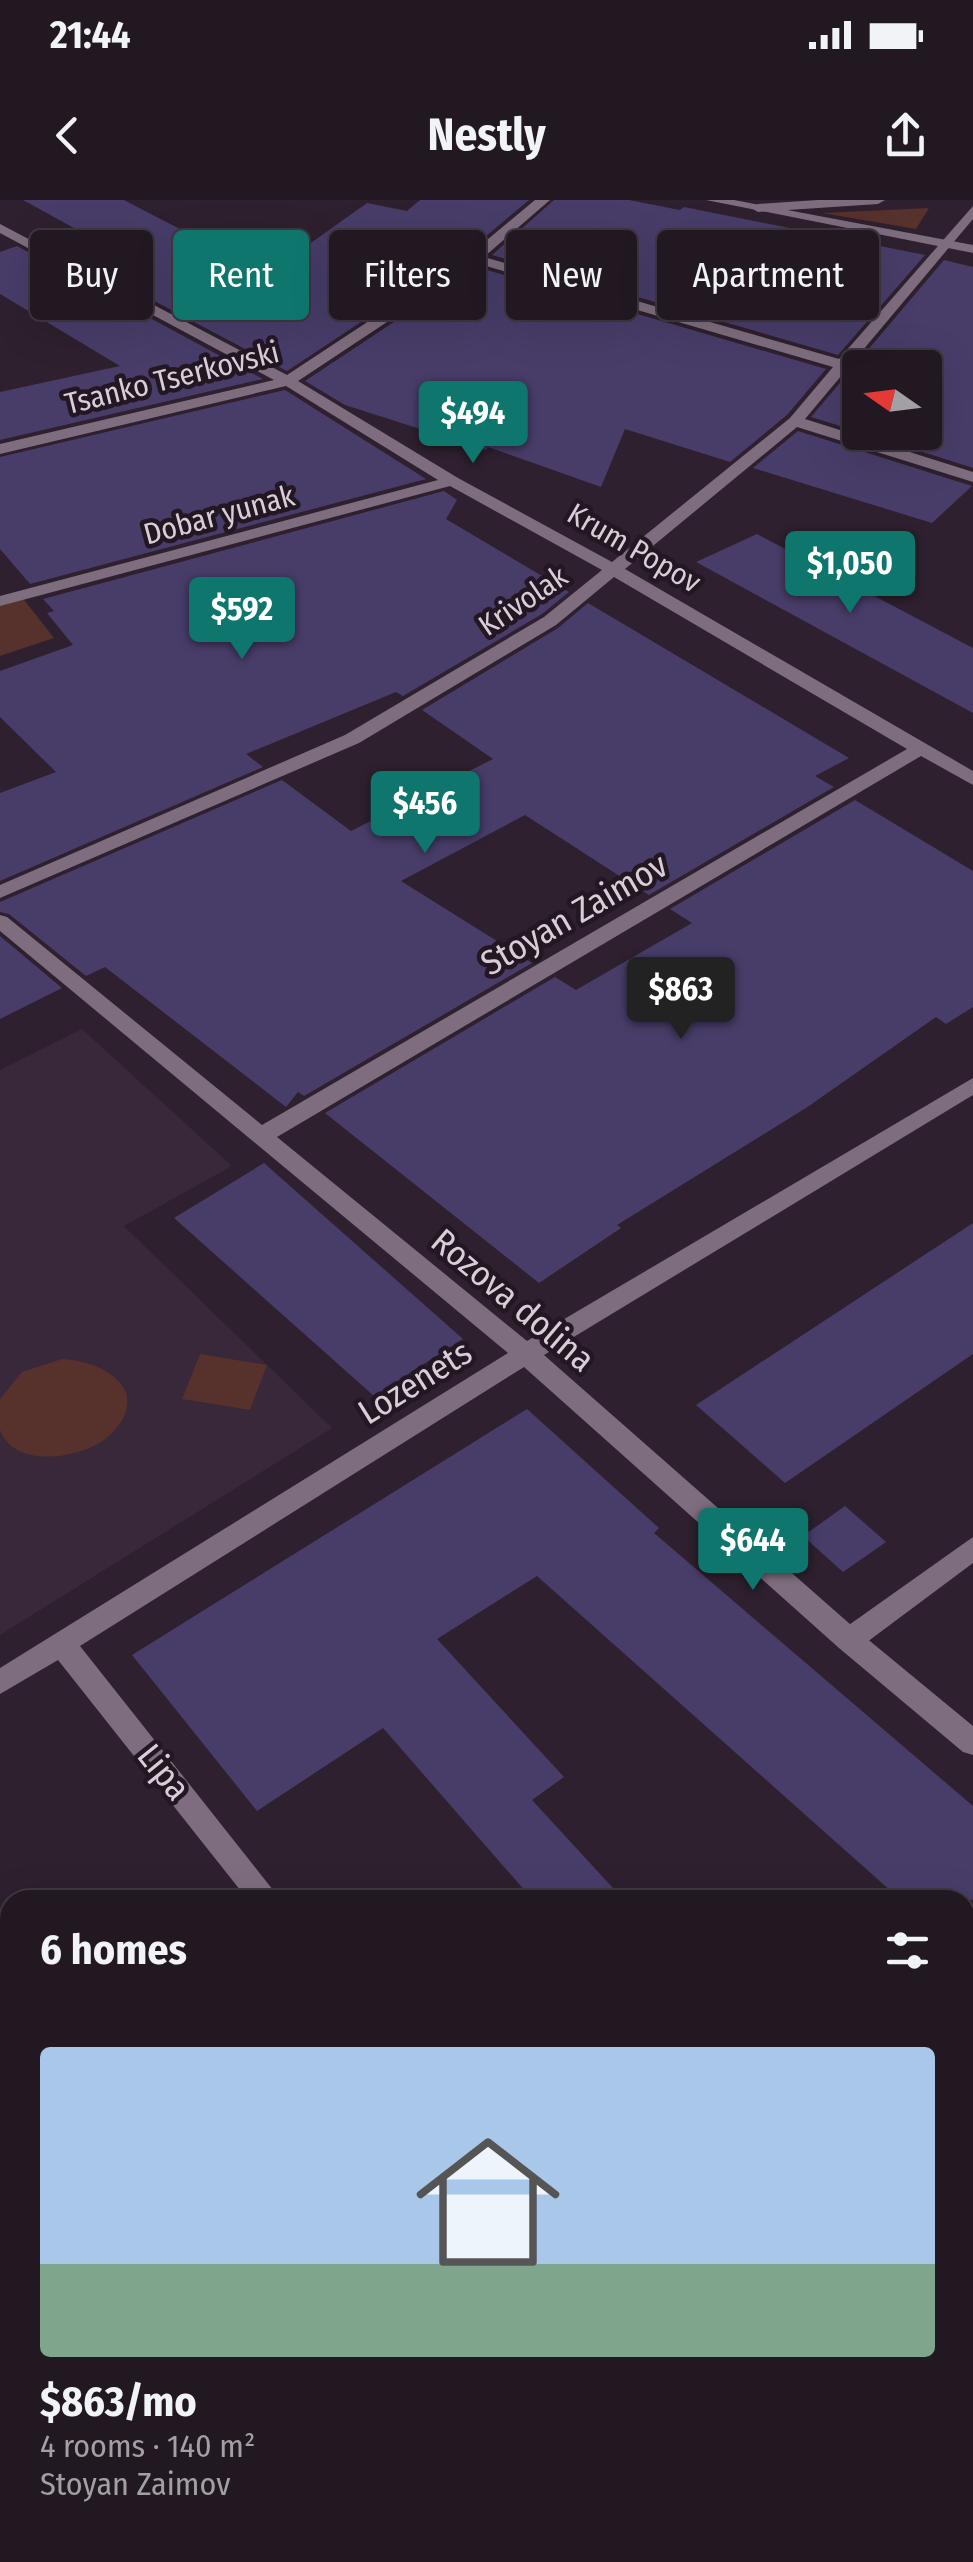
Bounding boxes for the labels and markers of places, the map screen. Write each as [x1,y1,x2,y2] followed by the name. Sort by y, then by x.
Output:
[414,381,532,466] pin: $494
[769,531,931,616] pin: $1,050
[183,577,301,662] pin: $592
[366,771,484,856] pin: $456
[622,957,740,1042] pin: $863
[694,1508,812,1593] pin: $644

